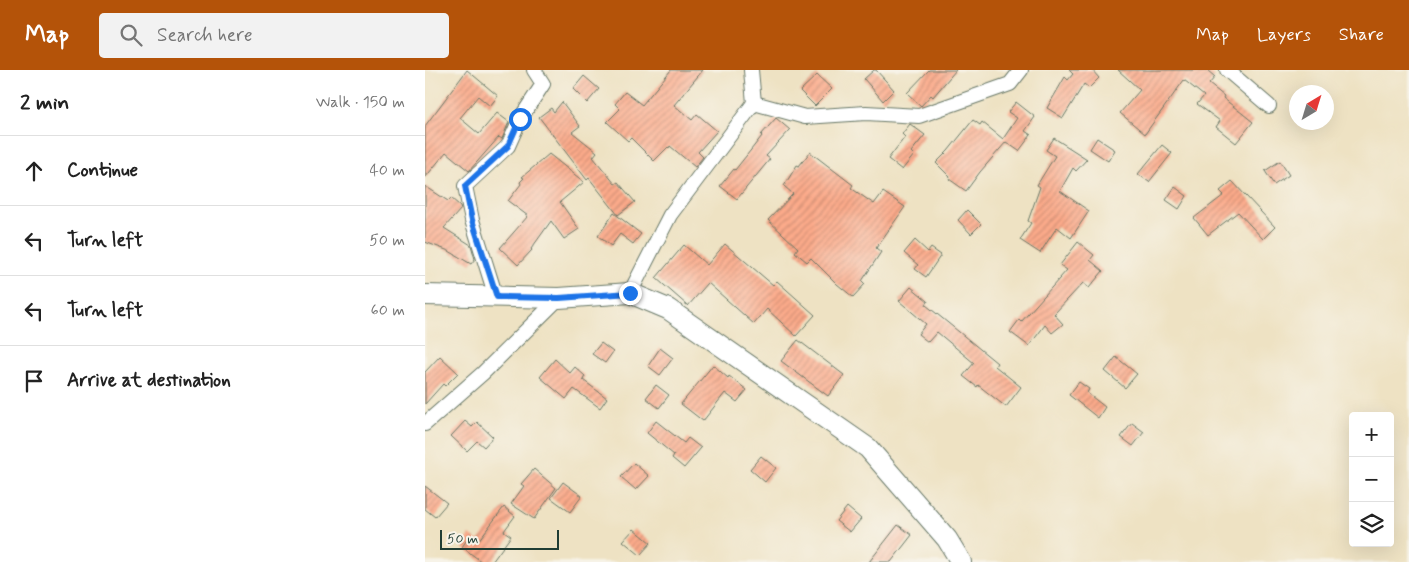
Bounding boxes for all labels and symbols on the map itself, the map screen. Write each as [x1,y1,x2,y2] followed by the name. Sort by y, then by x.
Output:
[1289,85,1334,130] north arrow
[509,108,532,131] route start
[619,282,642,305] route end
[440,527,559,550] scale bar

